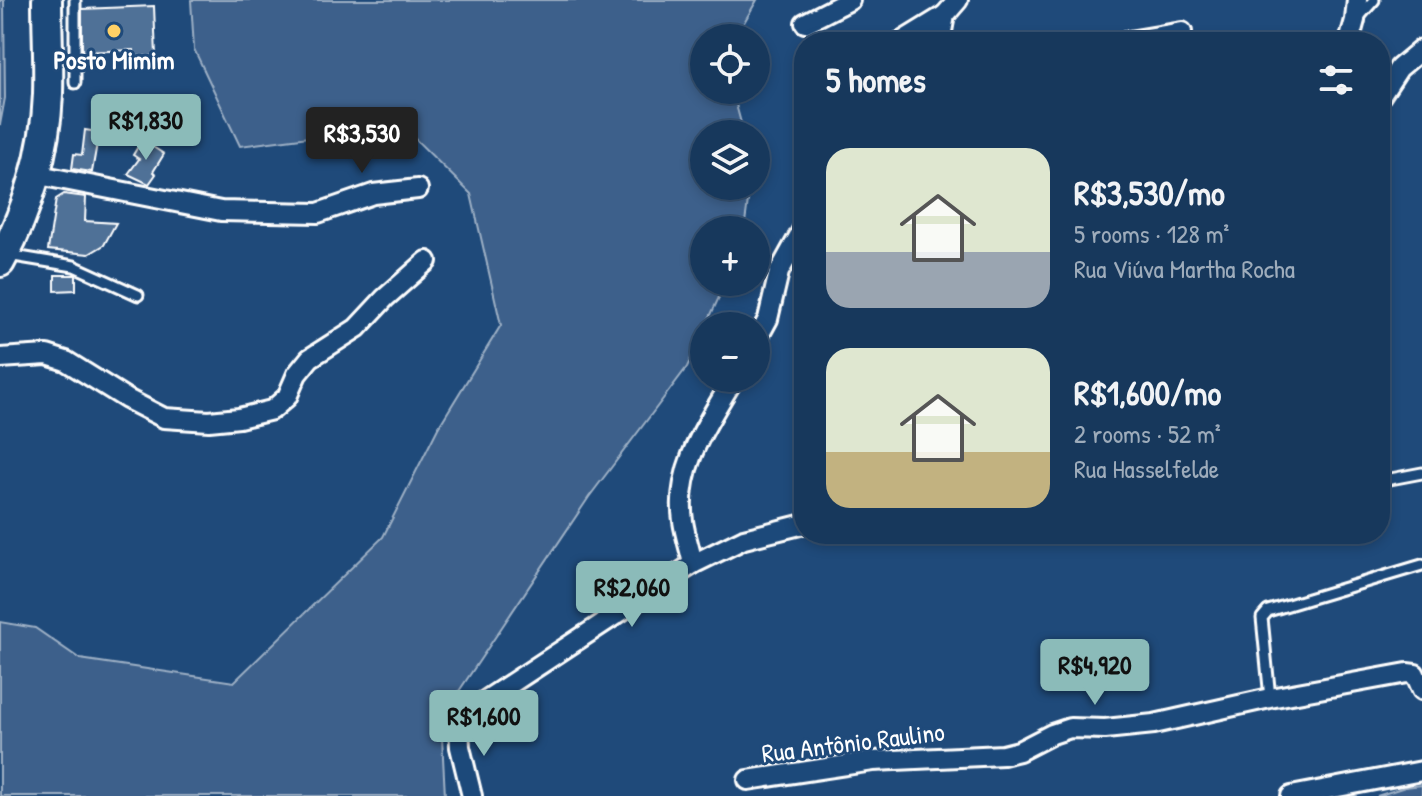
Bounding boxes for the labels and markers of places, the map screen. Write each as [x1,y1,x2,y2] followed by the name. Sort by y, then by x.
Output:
[105,22,123,40] marker: Posto Mimim
[54,42,175,77] place label: Posto Mimim
[72,94,220,162] pin: R$1,830
[288,107,436,175] pin: R$3,530
[558,561,706,629] pin: R$2,060
[1021,639,1169,707] pin: R$4,920
[410,690,558,758] pin: R$1,600

